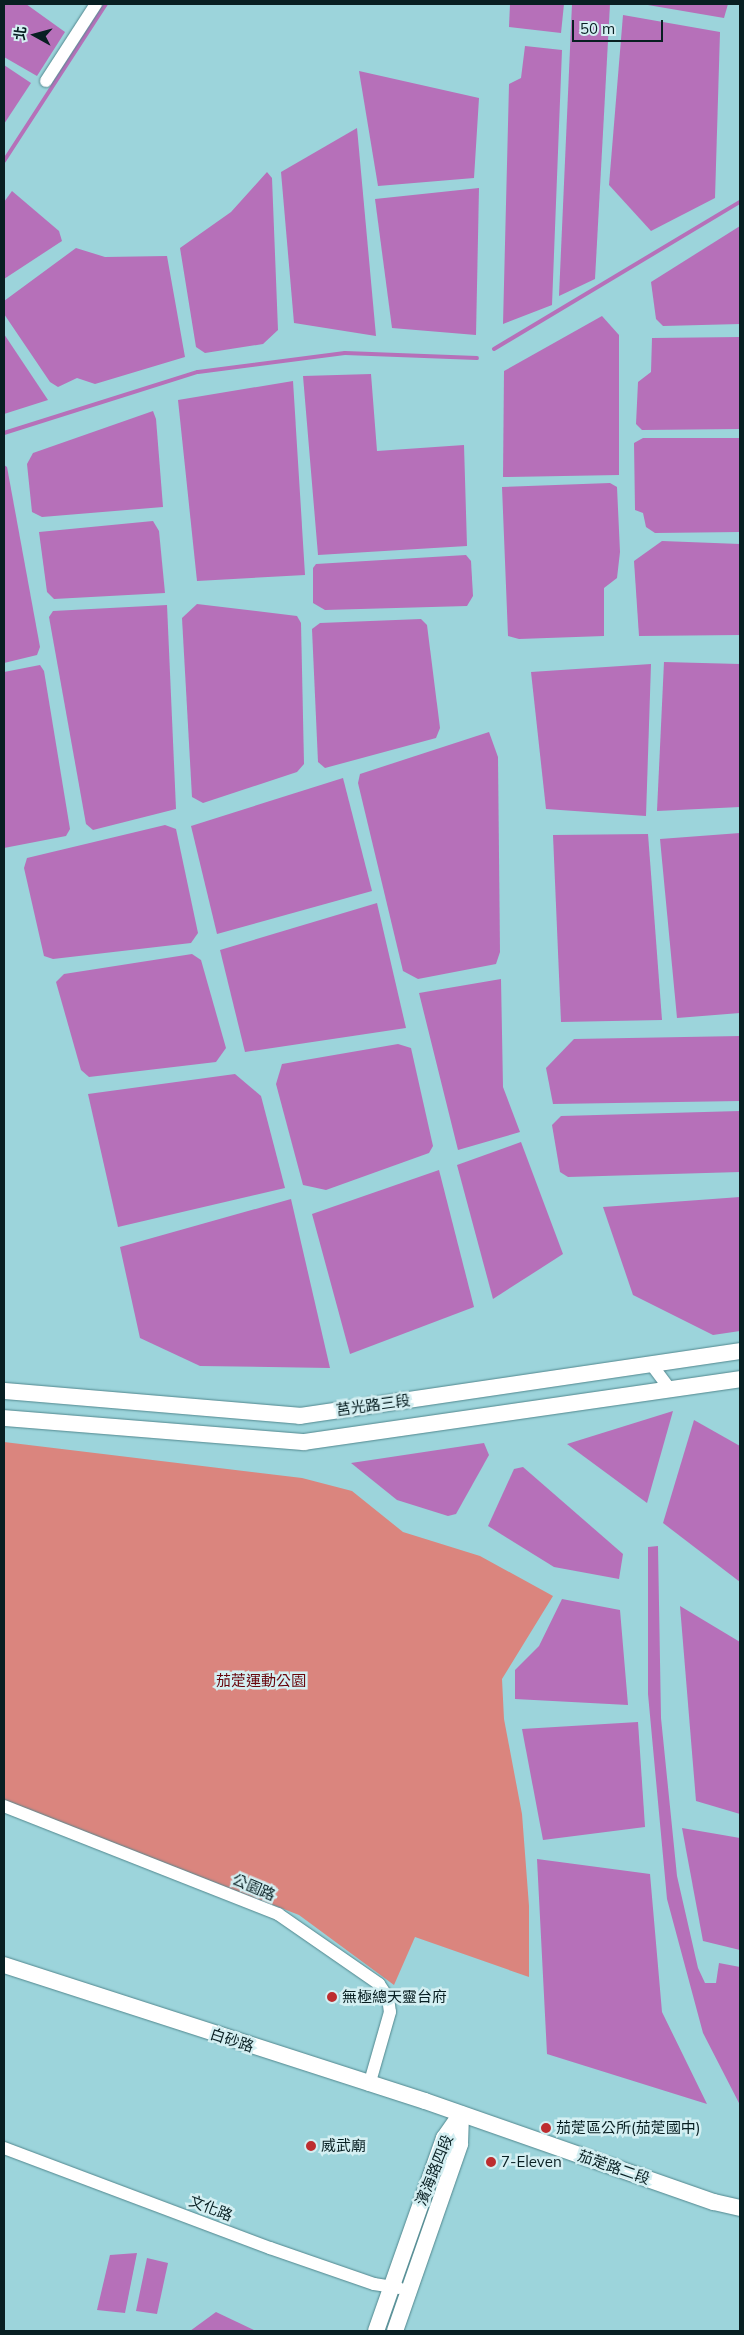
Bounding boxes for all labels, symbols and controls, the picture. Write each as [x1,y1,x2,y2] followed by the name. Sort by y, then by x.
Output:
[10,10,60,60] north arrow
[574,10,665,42] scale bar
[580,19,615,38] text: 50 m
[10,25,30,41] text: 北
[335,1391,411,1419] street label: 莒光路三段
[216,1672,306,1690] park label: 茄萣運動公園
[230,1870,278,1904] street label: 公園路
[342,1988,447,2006] place label: 無極總天靈台府
[326,1991,338,2003] marker: 無極總天靈台府
[208,2024,256,2056] street label: 白砂路
[556,2119,701,2137] place label: 茄萣區公所(茄萣國中)
[540,2122,552,2134] marker: 茄萣區公所(茄萣國中)
[412,2132,456,2208] street label: 濱海路四段
[321,2137,366,2155] place label: 威武廟
[305,2140,317,2152] marker: 威武廟
[576,2146,652,2188] street label: 茄萣路二段
[501,2153,562,2171] place label: 7-Eleven
[485,2156,497,2168] marker: 7-Eleven
[187,2192,235,2224] street label: 文化路

